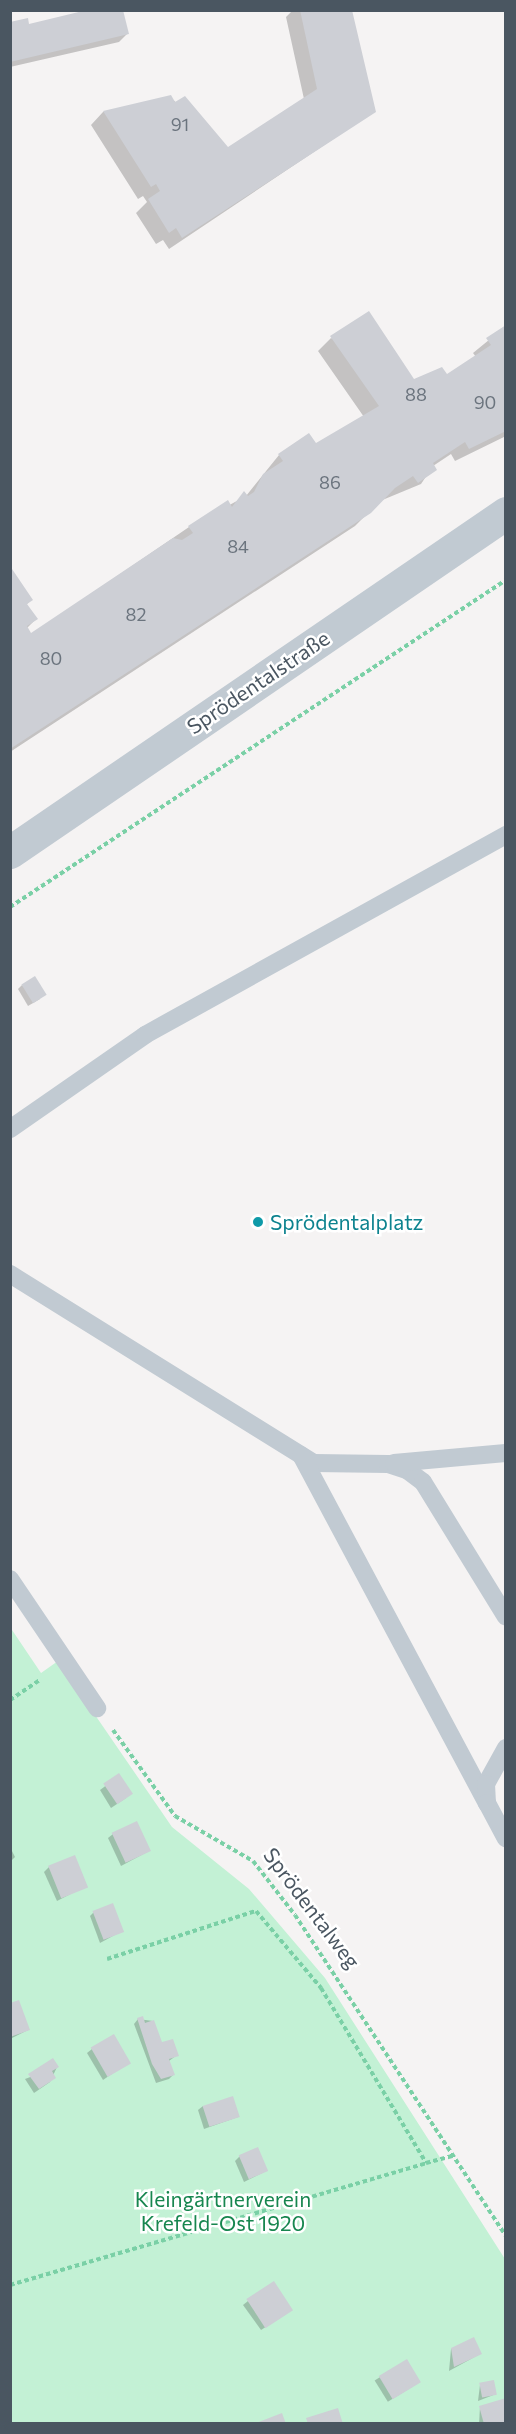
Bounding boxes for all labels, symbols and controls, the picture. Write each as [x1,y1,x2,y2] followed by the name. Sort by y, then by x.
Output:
[171,113,189,135] house number: 91
[405,383,427,405] house number: 88
[474,391,496,413] house number: 90
[319,471,341,493] house number: 86
[227,535,249,557] house number: 84
[126,603,146,625] house number: 82
[182,625,334,739] street label: Sprödentalstraße
[40,647,62,669] house number: 80
[270,1209,423,1235] place label: Sprödentalplatz
[251,1215,265,1229] marker: Sprödentalplatz
[258,1843,366,1973] street label: Sprödentalweg
[135,2186,311,2236] park label: Kleingärtnerverein Krefeld-Ost 1920

